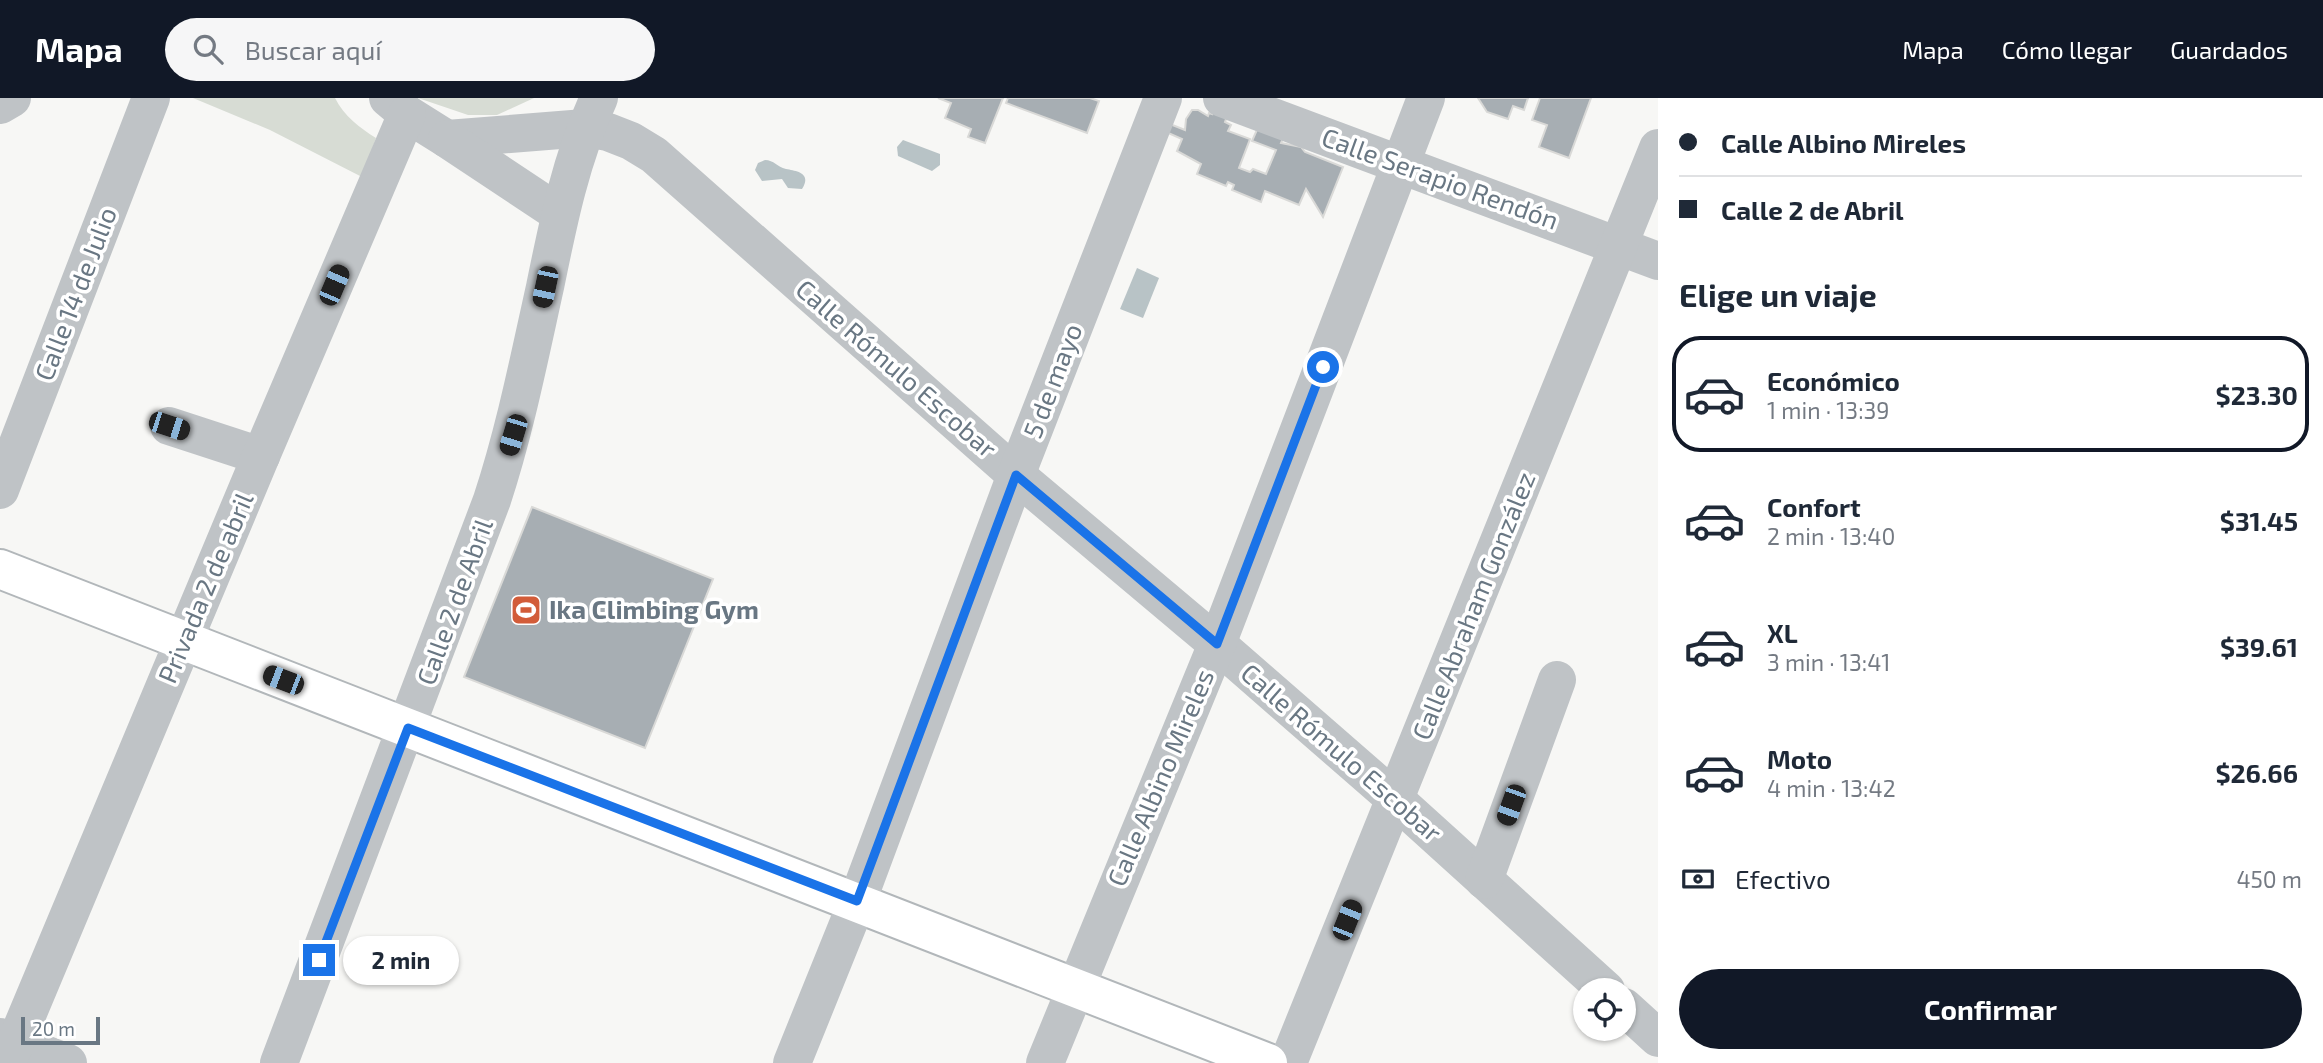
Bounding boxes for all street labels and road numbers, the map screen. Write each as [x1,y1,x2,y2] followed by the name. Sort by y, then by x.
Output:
[1318,120,1563,235] street label: Calle Serapio Rendón
[27,202,122,385] street label: Calle 14 de Julio
[790,272,1004,463] street label: Calle Rómulo Escobar
[1016,319,1088,442] street label: 5 de mayo
[1405,467,1541,744] street label: Calle Abraham González
[151,487,259,687] street label: Privada 2 de abril
[409,514,498,689] street label: Calle 2 de Abril
[1235,656,1449,847] street label: Calle Rómulo Escobar
[1100,664,1219,891] street label: Calle Albino Mireles

